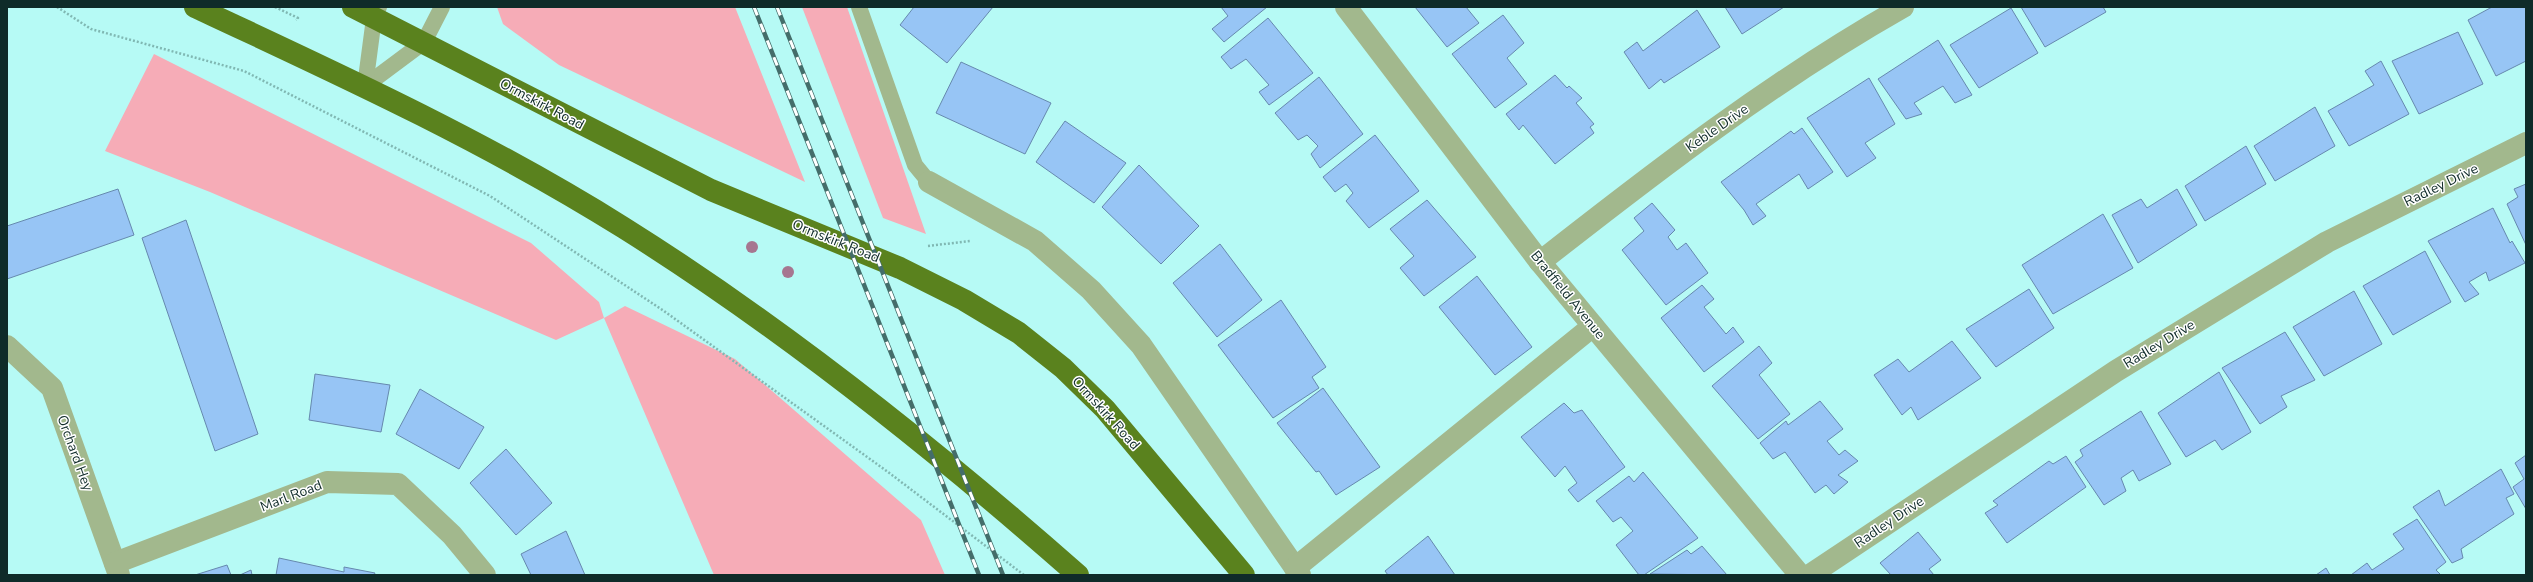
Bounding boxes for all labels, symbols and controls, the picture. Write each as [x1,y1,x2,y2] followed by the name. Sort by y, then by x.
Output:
[497,74,587,134] street label: Ormskirk Road
[1682,99,1752,157] street label: Keble Drive
[2401,159,2481,211] street label: Radley Drive
[789,215,883,267] street label: Ormskirk Road
[1526,247,1610,343] street label: Bradfield Avenue
[2120,315,2198,373] street label: Radley Drive
[1068,372,1144,454] street label: Ormskirk Road
[52,412,98,494] street label: Orchard Hey
[257,476,325,516] street label: Marl Road
[1850,492,1928,552] street label: Radley Drive

